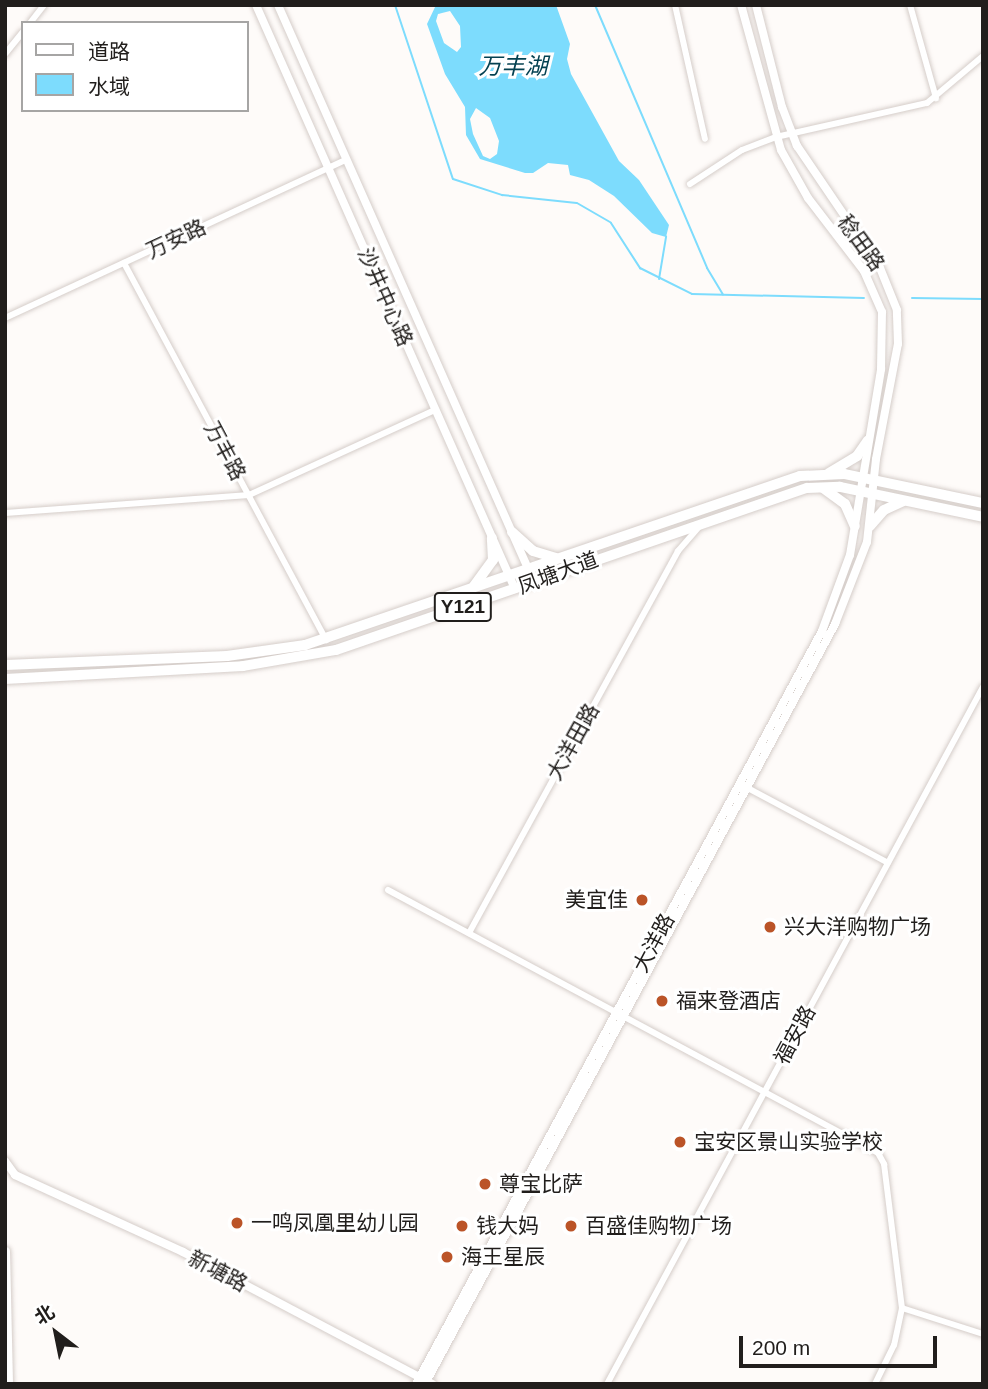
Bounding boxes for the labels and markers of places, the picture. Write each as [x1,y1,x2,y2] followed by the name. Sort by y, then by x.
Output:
[565,887,628,913] place label: 美宜佳
[634,892,650,908] marker: 美宜佳
[784,914,931,940] place label: 兴大洋购物广场
[762,919,778,935] marker: 兴大洋购物广场
[676,988,781,1014] place label: 福来登酒店
[654,993,670,1009] marker: 福来登酒店
[694,1129,883,1155] place label: 宝安区景山实验学校
[672,1134,688,1150] marker: 宝安区景山实验学校
[499,1171,583,1197] place label: 尊宝比萨
[477,1176,493,1192] marker: 尊宝比萨
[251,1210,419,1236] place label: 一鸣凤凰里幼儿园
[476,1213,539,1239] place label: 钱大妈
[585,1213,732,1239] place label: 百盛佳购物广场
[229,1215,245,1231] marker: 一鸣凤凰里幼儿园
[454,1218,470,1234] marker: 钱大妈
[563,1218,579,1234] marker: 百盛佳购物广场
[461,1244,545,1270] place label: 海王星辰
[439,1249,455,1265] marker: 海王星辰

